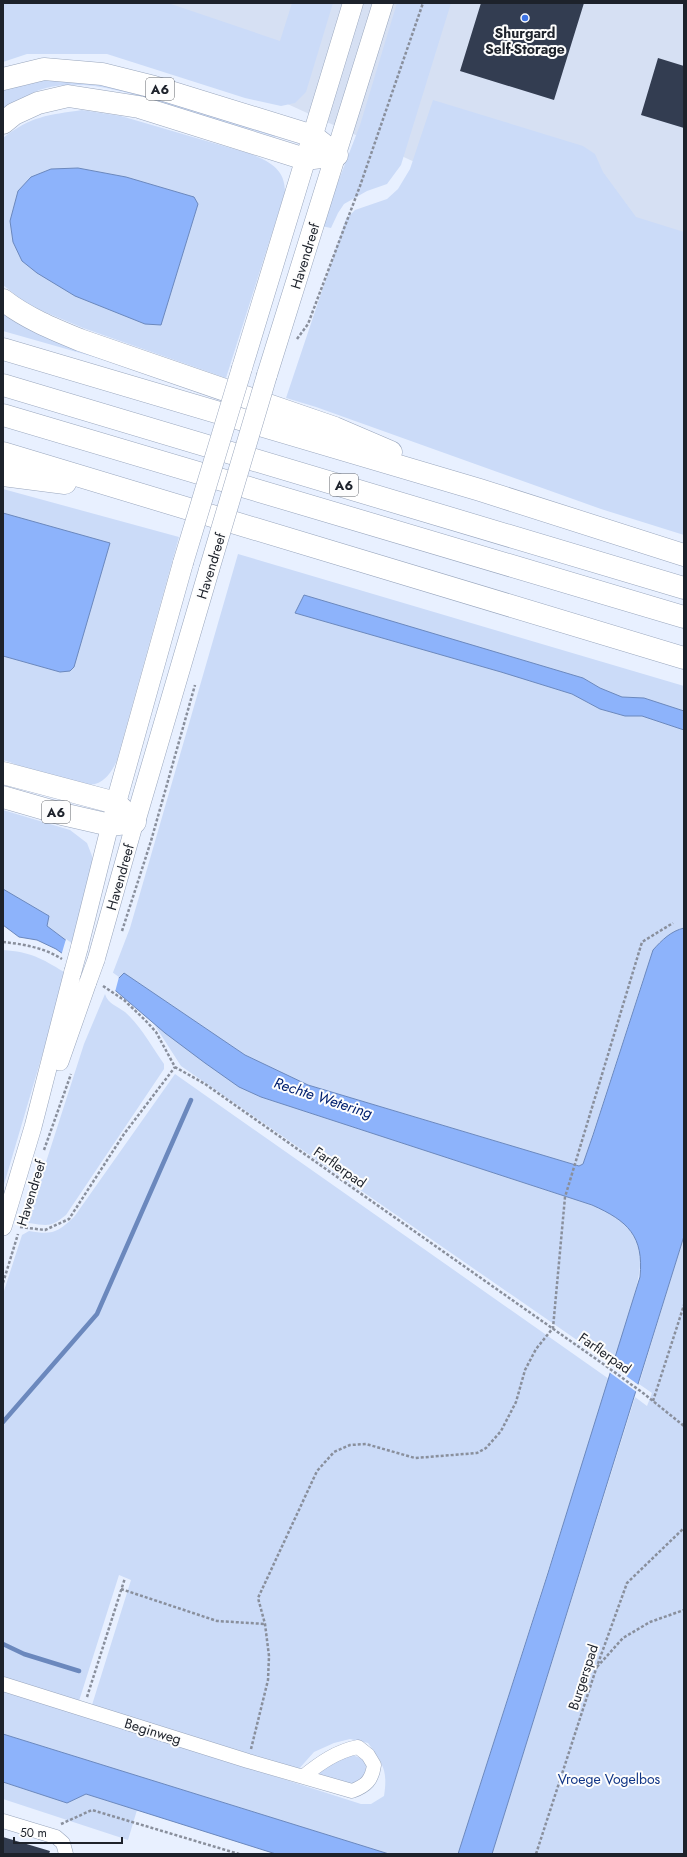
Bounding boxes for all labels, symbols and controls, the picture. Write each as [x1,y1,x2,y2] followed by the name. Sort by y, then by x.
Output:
[520,13,530,23] marker: Shurgard Self-Storage
[485,23,565,59] place label: Shurgard Self-Storage
[146,78,174,100] road number: A6
[285,220,325,292] street label: Havendreef
[330,474,358,496] road number: A6
[191,530,231,602] street label: Havendreef
[42,801,70,823] road number: A6
[101,841,139,913] street label: Havendreef
[271,1072,376,1124] water label: Rechte Wetering
[310,1142,370,1192] street label: Farflerpad
[11,1157,51,1229] street label: Havendreef
[575,1328,635,1378] street label: Farflerpad
[563,1642,603,1712] street label: Burgerspad
[122,1713,184,1749] street label: Beginweg
[558,1769,661,1789] park label: Vroege Vogelbos
[14,1819,122,1845] scale bar
[20,1824,47,1842] text: 50 m

